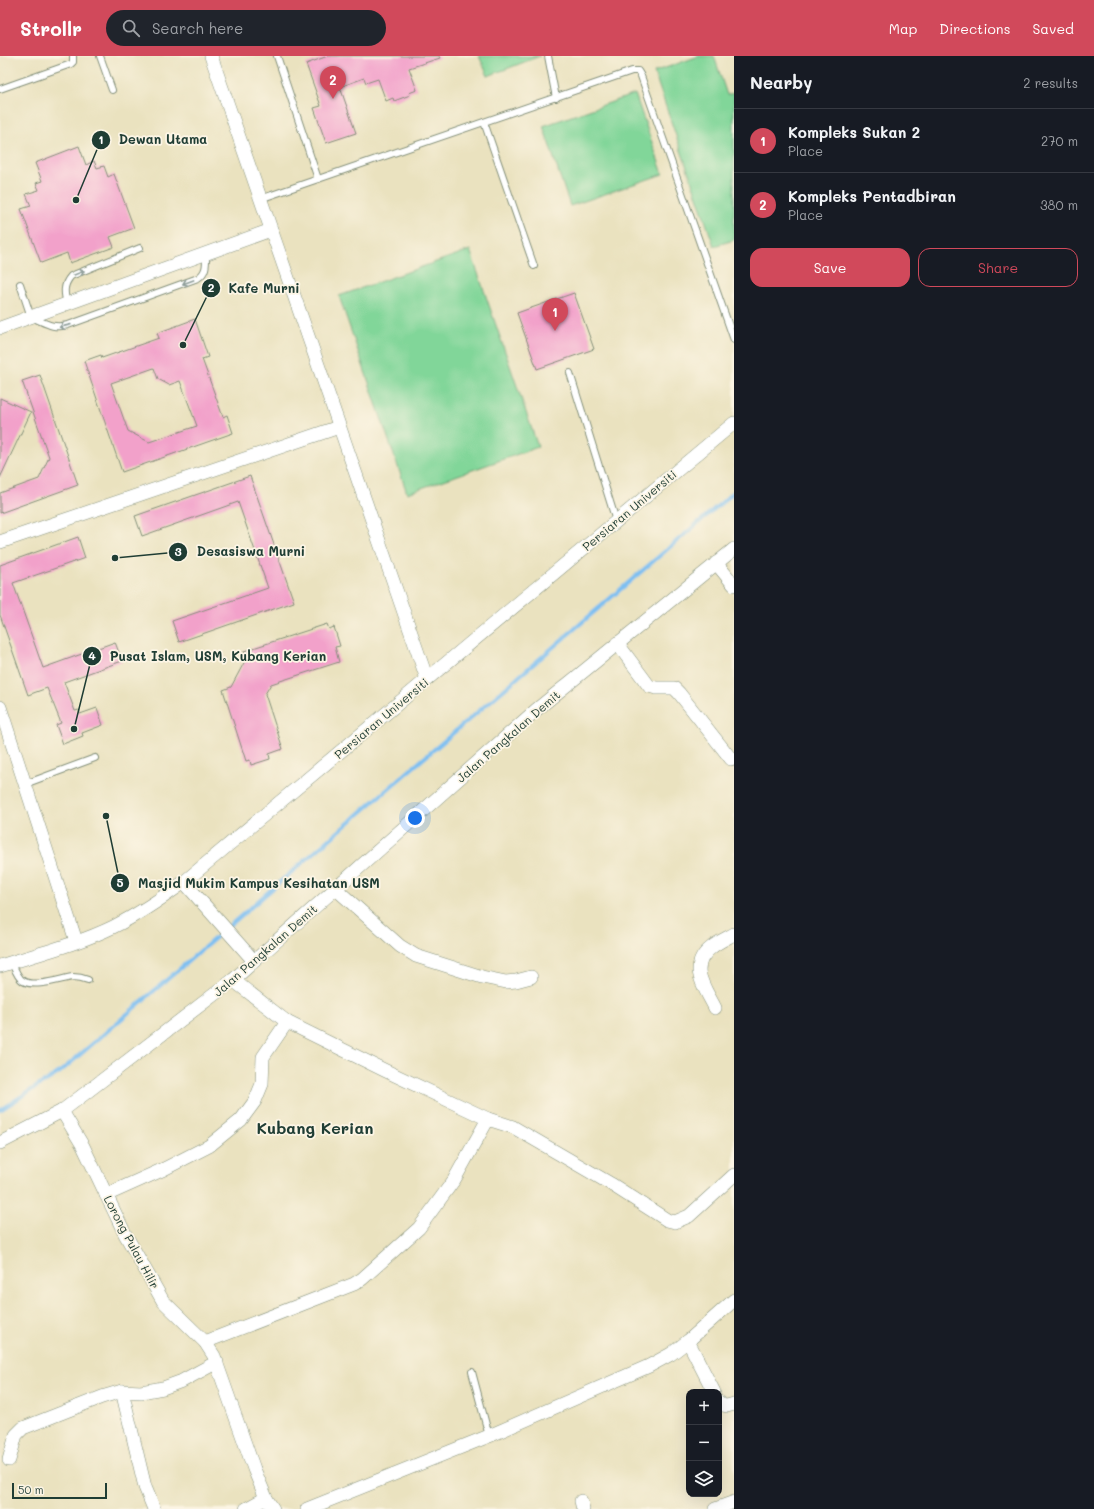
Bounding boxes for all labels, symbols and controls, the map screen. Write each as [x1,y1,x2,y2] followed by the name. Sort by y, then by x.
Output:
[106,10,386,46] search box
[20,16,82,41] text: Strollr
[120,17,142,39] icon: search
[152,18,243,38] text: Search here
[889,19,917,38] text: Map
[939,19,1010,38] text: Directions
[1032,19,1074,38] text: Saved
[320,66,346,99] pin: 2
[750,71,812,93] text: Nearby
[1023,74,1078,91] text: 2 results
[788,122,920,142] text: Kompleks Sukan 2
[91,127,215,152] callout: Dewan Utama
[119,130,207,147] text: Dewan Utama
[98,131,104,147] text: 1
[760,132,766,149] text: 1
[1041,132,1078,149] text: 270 m
[788,142,823,159] text: Place
[788,186,956,206] text: Kompleks Pentadbiran
[759,196,767,213] text: 2
[1040,196,1078,213] text: 380 m
[788,206,823,223] text: Place
[750,248,910,287] button: Save
[918,248,1078,287] button: Share
[72,269,84,276] one-way arrow
[201,275,308,300] callout: Kafe Murni
[182,279,194,287] one-way arrow
[208,279,215,295] text: 2
[228,279,300,296] text: Kafe Murni
[542,298,568,331] pin: 1
[59,322,72,330] one-way arrow
[579,466,679,554] street label: Persiaran Universiti
[168,539,313,564] callout: Desasiswa Murni
[197,542,305,559] text: Desasiswa Murni
[174,543,182,559] text: 3
[82,644,334,669] callout: Pusat Islam, USM, Kubang Kerian
[88,647,96,663] text: 4
[110,647,326,664] text: Pusat Islam, USM, Kubang Kerian
[331,674,431,762] street label: Persiaran Universiti
[453,687,563,785] street label: Jalan Pangkalan Demit
[405,808,425,828] your location
[110,871,388,896] callout: Masjid Mukim Kampus Kesihatan USM
[116,874,124,890] text: 5
[138,874,380,891] text: Masjid Mukim Kampus Kesihatan USM
[210,901,320,999] street label: Jalan Pangkalan Demit
[257,1117,374,1138] district label: Kubang Kerian
[101,1192,163,1292] street label: Lorong Pulau Hilir
[686,1389,722,1497] map controls
[686,1389,722,1425] button: +
[686,1425,722,1461] button: −
[686,1461,722,1497] button: layers
[12,1481,107,1500] scale bar
[18,1482,44,1497] text: 50 m

